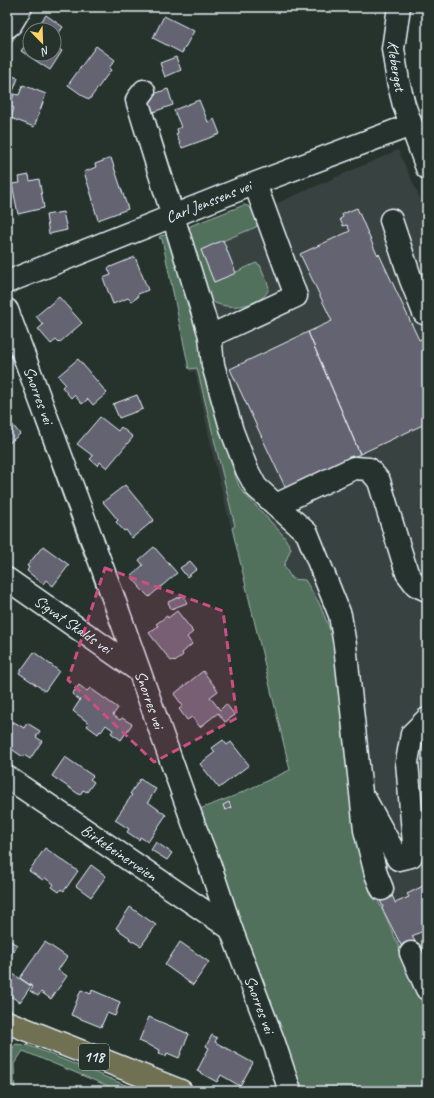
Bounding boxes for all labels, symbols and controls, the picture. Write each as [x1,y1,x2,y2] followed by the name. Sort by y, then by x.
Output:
[22,22,62,62] north arrow
[383,40,411,95] street label: Kleberget
[38,43,52,60] text: N
[163,175,256,228] street label: Carl Jenssens vei
[19,364,59,429] street label: Snorres vei
[30,591,117,660] street label: Sigvat Skalds vei
[130,668,170,733] street label: Snorres vei
[77,820,161,886] street label: Birkebeinerveien
[240,973,280,1038] street label: Snorres vei
[79,1044,109,1070] road number: 118

